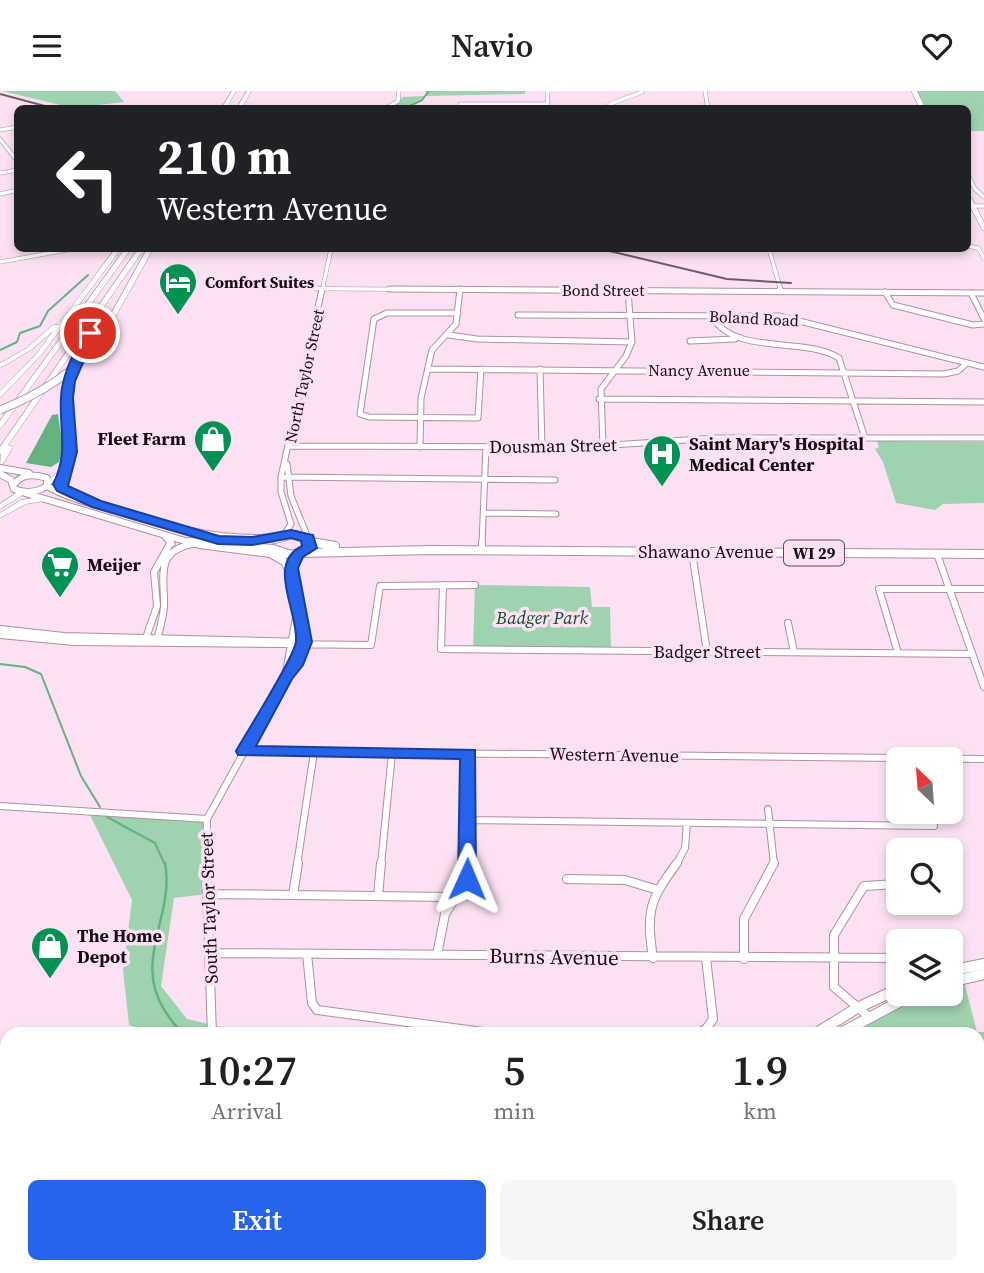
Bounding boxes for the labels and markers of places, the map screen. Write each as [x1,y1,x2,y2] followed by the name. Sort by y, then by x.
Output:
[157,261,199,316] hotel icon: Comfort Suites
[205,271,314,293] place label: Comfort Suites
[60,303,120,363] pin
[192,418,234,473] shop icon: Fleet Farm
[97,426,186,451] place label: Fleet Farm
[689,431,864,477] place label: Saint Mary's Hospital Medical Center
[641,433,683,488] hospital icon: Saint Mary's Hospital Medical Center
[39,544,81,599] supermarket icon: Meijer
[87,552,142,577] place label: Meijer
[77,923,162,969] place label: The Home Depot
[29,925,71,980] shop icon: The Home Depot

